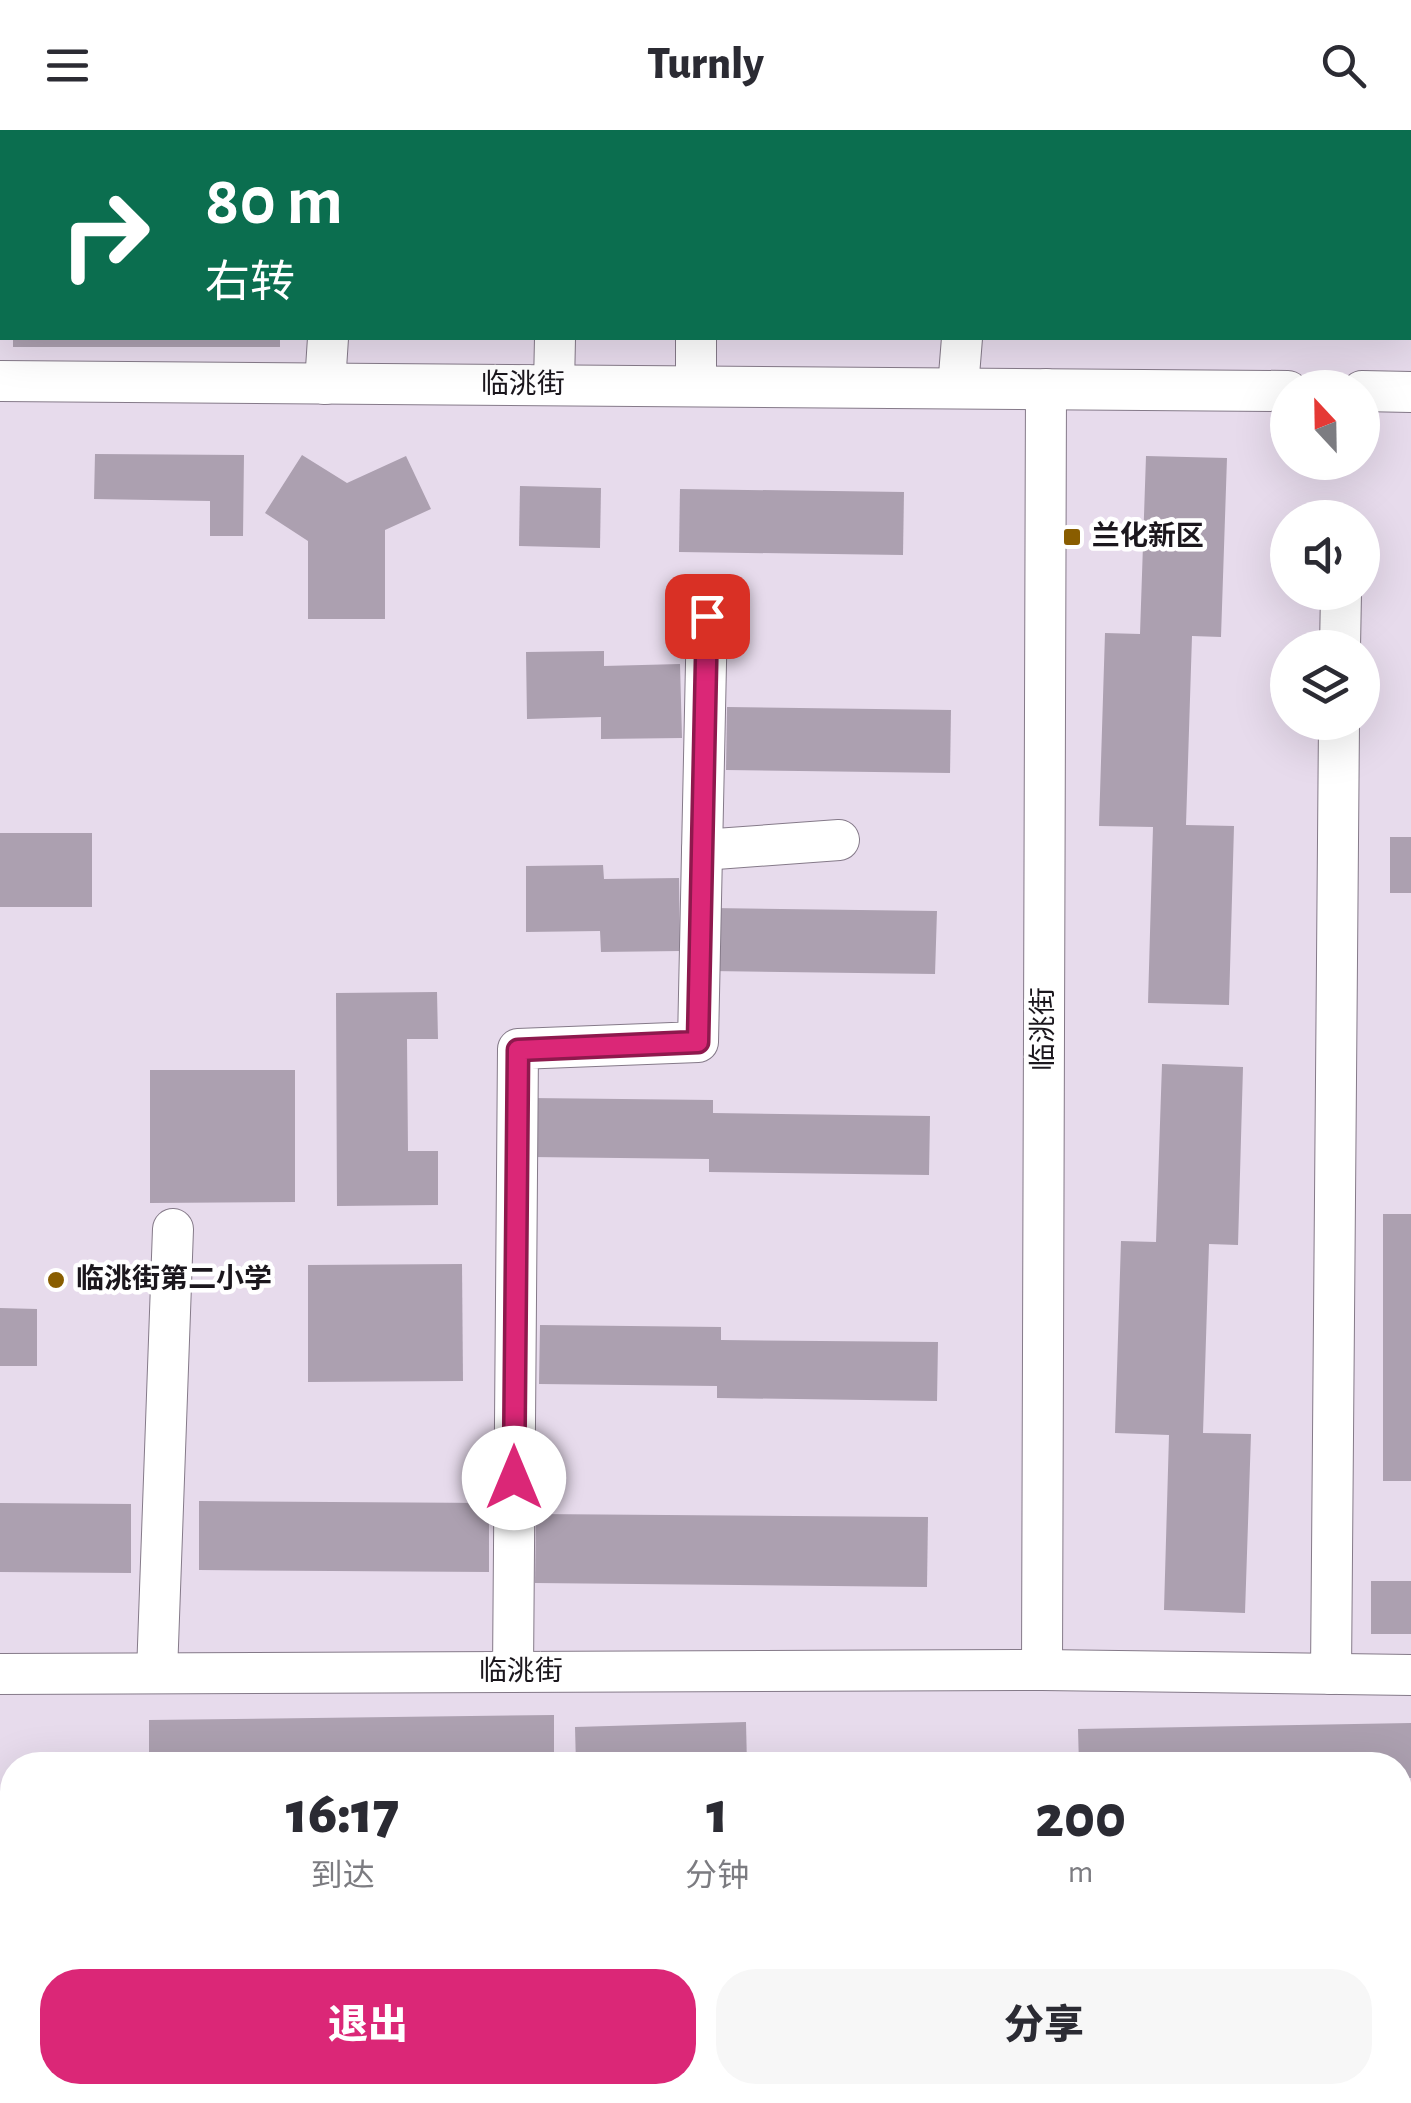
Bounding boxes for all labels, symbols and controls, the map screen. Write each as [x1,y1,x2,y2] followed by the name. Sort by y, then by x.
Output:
[40,38,95,93] icon: menu
[1316,38,1371,93] icon: search
[647,42,764,87] text: Turnly
[205,167,343,237] text: 80 m
[40,170,170,300] icon: right
[205,261,295,306] text: 右转
[481,369,565,399] street label: 临洮街
[1270,370,1380,480] north arrow
[1270,370,1380,740] map controls
[1270,500,1380,610] button: sound
[1092,521,1204,551] place label: 兰化新区
[1061,526,1083,548] marker: 兰化新区
[665,574,750,659] pin
[680,589,735,644] icon: arrive
[1270,630,1380,740] button: layers
[1028,987,1058,1071] street label: 临洮街
[76,1263,272,1294] place label: 临洮街第二小学
[45,1269,67,1291] marker: 临洮街第二小学
[462,1426,566,1530] position arrow
[479,1656,563,1686] street label: 临洮街
[286,1784,399,1844] text: 16:17
[706,1784,728,1844] text: 1
[1035,1788,1126,1848] text: 200
[1068,1856,1093,1888] text: m
[311,1860,375,1892] text: 到达
[685,1860,749,1892] text: 分钟
[40,1969,696,2084] button: 退出
[716,1969,1372,2084] button: 分享

